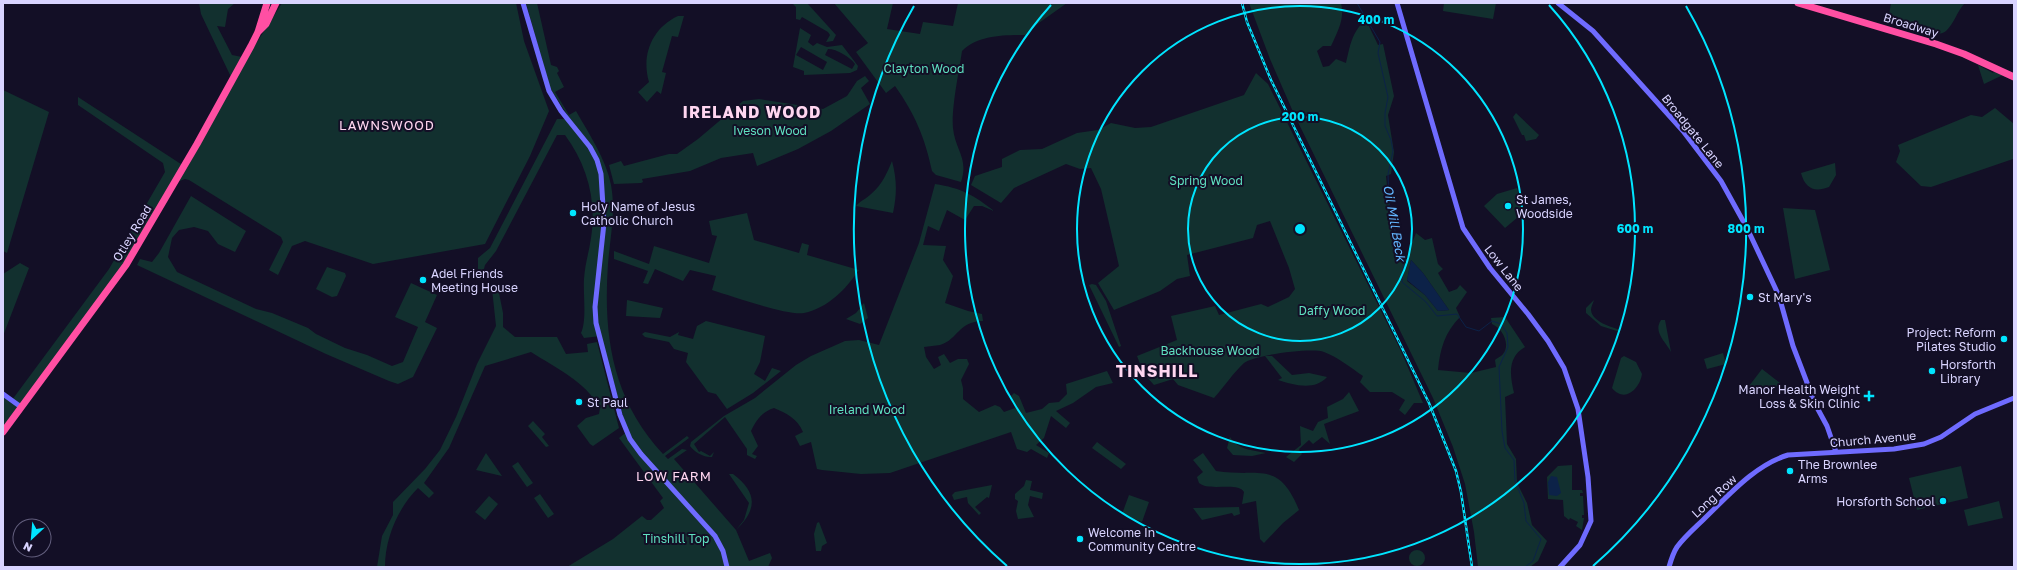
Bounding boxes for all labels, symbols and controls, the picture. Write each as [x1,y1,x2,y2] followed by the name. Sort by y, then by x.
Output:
[1882,10,1941,41] street label: Broadway
[1358,12,1394,27] text: 400 m
[884,61,964,76] park label: Clayton Wood
[1659,91,1727,171] street label: Broadgate Lane
[683,102,821,122] district label: IRELAND WOOD
[1282,109,1318,124] text: 200 m
[339,117,435,133] district label: LAWNSWOOD
[733,123,807,138] park label: Iveson Wood
[1169,173,1243,188] park label: Spring Wood
[1380,183,1410,264] water label: Oil Mill Beck
[1516,192,1573,221] place label: St James, Woodside
[581,199,695,228] place label: Holy Name of Jesus Catholic Church
[1503,201,1513,211] marker: St James, Woodside
[109,202,155,264] street label: Otley Road
[568,208,578,218] marker: Holy Name of Jesus Catholic Church
[1617,221,1653,236] text: 600 m
[1728,221,1764,236] text: 800 m
[1293,222,1307,236] centre of rings
[1481,242,1527,294] street label: Low Lane
[431,266,518,295] place label: Adel Friends Meeting House
[418,275,428,285] marker: Adel Friends Meeting House
[1758,290,1812,305] place label: St Mary's
[1745,292,1755,302] marker: St Mary's
[1299,303,1365,318] park label: Daffy Wood
[1907,325,1996,354] place label: Project: Reform Pilates Studio
[1999,334,2009,344] marker: Project: Reform Pilates Studio
[1160,343,1260,358] park label: Backhouse Wood
[1940,357,1996,386] place label: Horsforth Library
[1116,361,1198,381] district label: TINSHILL
[1927,366,1937,376] marker: Horsforth Library
[1738,382,1860,411] place label: Manor Health Weight Loss & Skin Clinic
[1863,390,1875,402] marker: Manor Health Weight Loss & Skin Clinic
[587,395,628,410] place label: St Paul
[574,397,584,407] marker: St Paul
[829,402,905,417] park label: Ireland Wood
[1829,428,1917,450] street label: Church Avenue
[1798,457,1877,486] place label: The Brownlee Arms
[1785,466,1795,476] marker: The Brownlee Arms
[636,468,712,484] district label: LOW FARM
[1688,471,1740,521] street label: Long Row
[1836,494,1935,509] place label: Horsforth School
[1938,496,1948,506] marker: Horsforth School
[12,518,52,558] north arrow
[1088,525,1196,554] place label: Welcome In Community Centre
[643,531,709,546] park label: Tinshill Top
[1075,534,1085,544] marker: Welcome In Community Centre
[21,540,34,555] text: N

